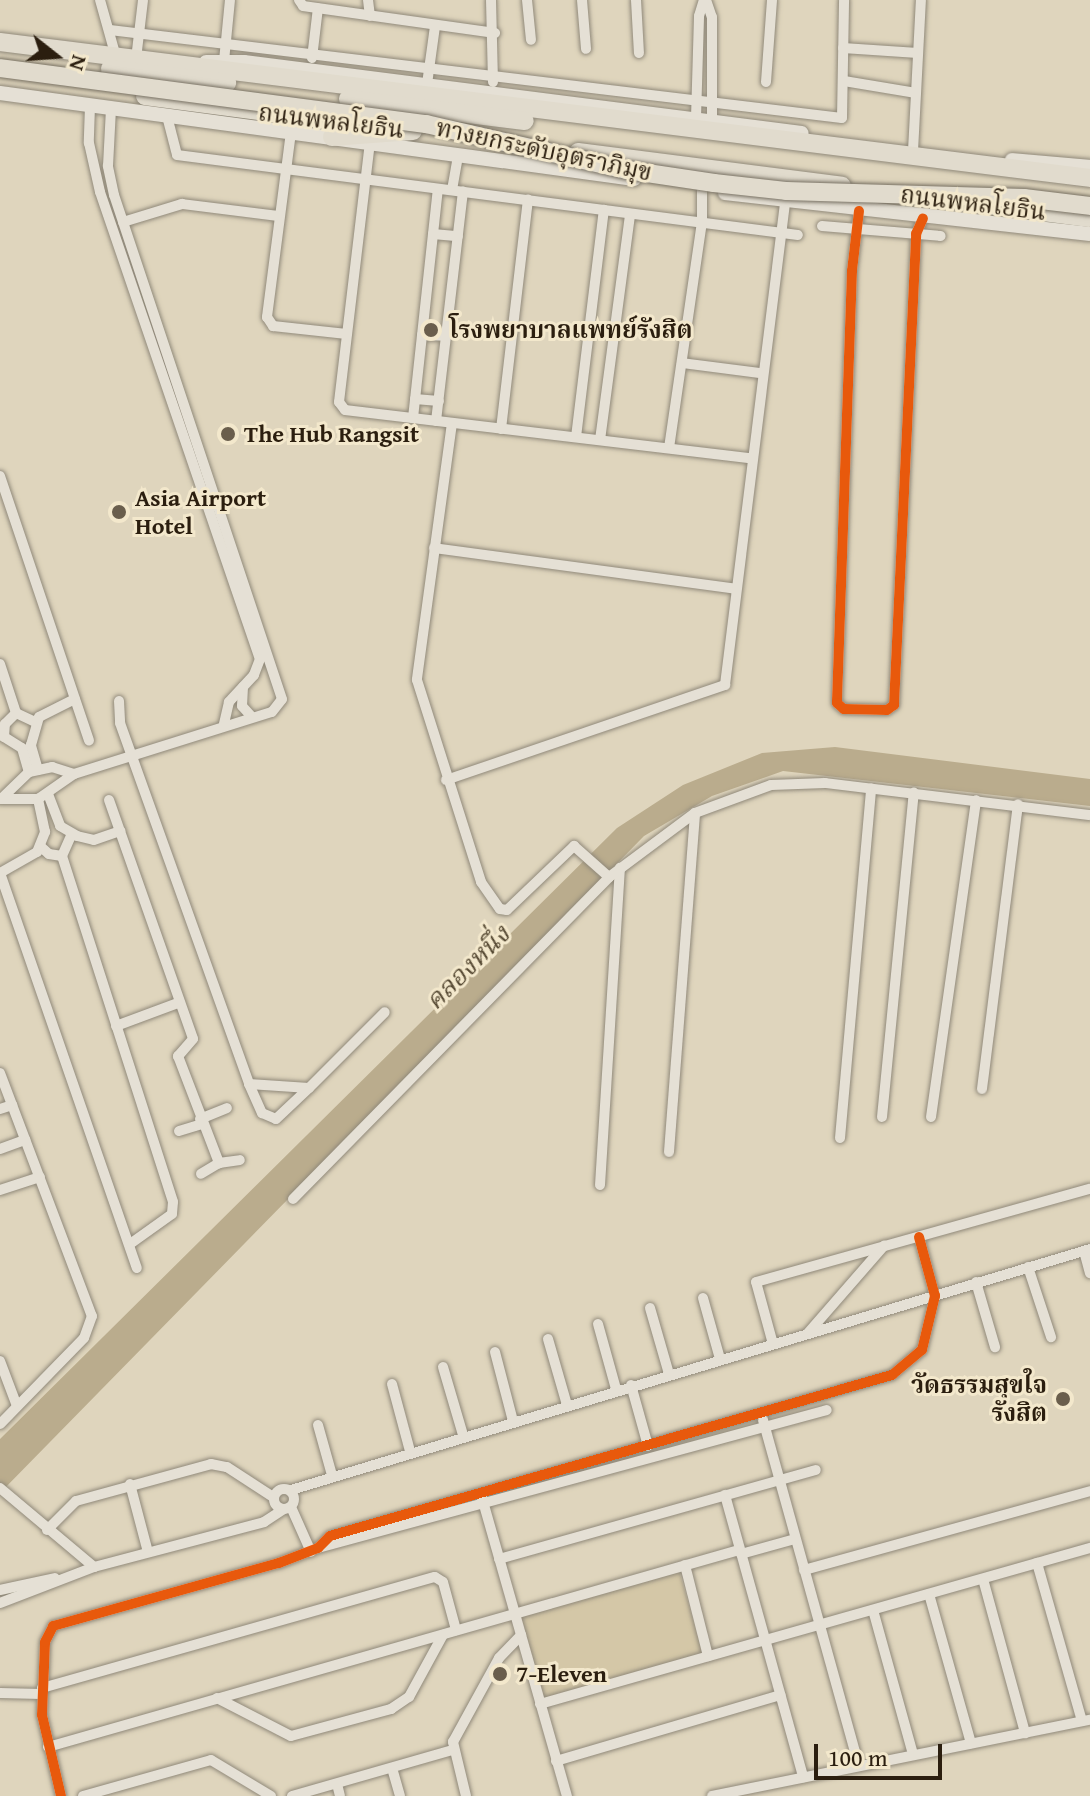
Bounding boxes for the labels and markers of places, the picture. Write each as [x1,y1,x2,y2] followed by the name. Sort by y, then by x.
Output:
[449,316,692,344] place label: โรงพยาบาลแพทย์รังสิต
[420,319,442,341] marker: โรงพยาบาลแพทย์รังสิต
[244,420,419,448] place label: The Hub Rangsit
[219,425,237,443] marker: The Hub Rangsit
[135,484,266,540] place label: Asia Airport Hotel
[110,503,128,521] marker: Asia Airport Hotel
[911,1371,1047,1427] place label: วัดธรรมสุขใจ รังสิต
[1054,1390,1072,1408] marker: วัดธรรมสุขใจ รังสิต
[516,1660,607,1688] place label: 7-Eleven
[491,1665,509,1683] marker: 7-Eleven

